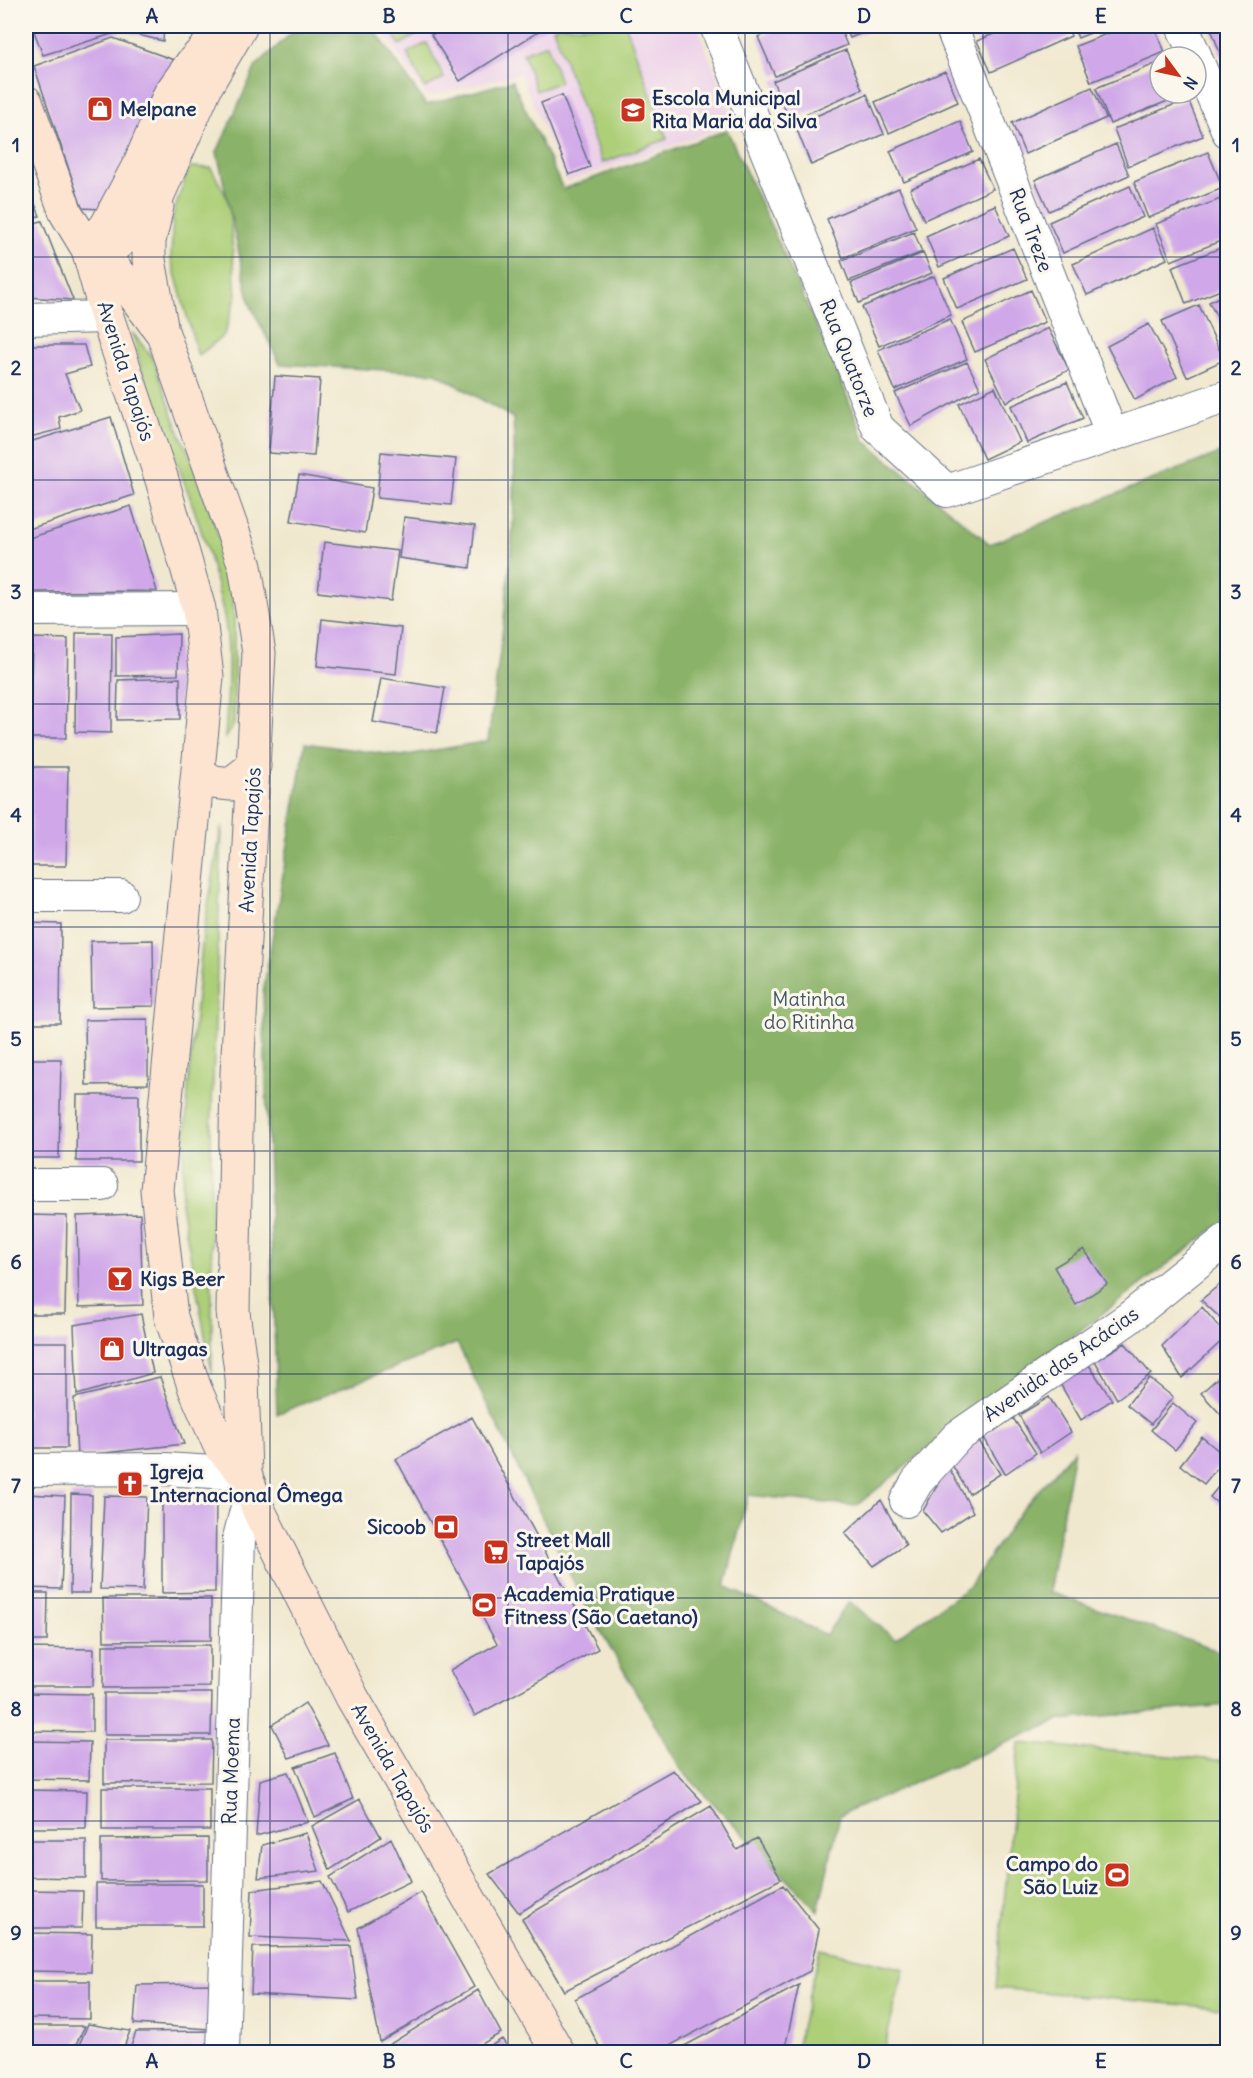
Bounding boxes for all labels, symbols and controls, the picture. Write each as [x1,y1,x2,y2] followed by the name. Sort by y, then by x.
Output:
[146,3,159,28] text: A
[382,3,396,28] text: B
[619,3,633,28] text: C
[857,3,871,28] text: D
[1095,3,1107,28] text: E
[1148,45,1208,105] north arrow
[1179,73,1202,93] text: N
[652,85,818,133] place label: Escola Municipal Rita Maria da Silva
[85,94,115,124] shop icon: Melpane
[618,95,648,125] school or university icon: Escola Municipal Rita Maria da Silva
[120,96,197,121] place label: Melpane
[12,132,20,157] text: 1
[1232,132,1240,157] text: 1
[1004,184,1059,275] street label: Rua Treze
[815,295,884,420] street label: Rua Quatorze
[92,298,161,444] street label: Avenida Tapajós
[11,355,22,380] text: 2
[1231,355,1242,380] text: 2
[10,579,22,604] text: 3
[1230,579,1242,604] text: 3
[233,767,266,913] street label: Avenida Tapajós
[10,802,22,827] text: 4
[1230,802,1242,827] text: 4
[764,986,854,1034] park label: Matinha do Ritinha
[10,1026,22,1051] text: 5
[1230,1026,1242,1051] text: 5
[10,1249,22,1274] text: 6
[1230,1249,1242,1274] text: 6
[105,1264,135,1294] bar icon: Kigs Beer
[140,1266,226,1291] place label: Kigs Beer
[978,1301,1143,1426] street label: Avenida das Acácias
[97,1334,127,1364] shop icon: Ultragas
[132,1336,208,1361] place label: Ultragas
[150,1459,343,1507] place label: Igreja Internacional Ômega
[115,1469,145,1499] church icon: Igreja Internacional Ômega
[11,1473,21,1498] text: 7
[1231,1473,1241,1498] text: 7
[431,1512,461,1542] bank icon: Sicoob
[367,1514,426,1539] place label: Sicoob
[516,1527,611,1575] place label: Street Mall Tapajós
[481,1537,511,1567] supermarket icon: Street Mall Tapajós
[504,1581,698,1629] place label: Academia Pratique Fitness (São Caetano)
[469,1590,499,1620] sports icon: Academia Pratique Fitness (São Caetano)
[10,1696,22,1721] text: 8
[1230,1696,1242,1721] text: 8
[346,1699,441,1837] street label: Avenida Tapajós
[216,1717,245,1825] street label: Rua Moema
[1006,1851,1098,1899] place label: Campo do São Luiz
[1102,1860,1132,1890] sports icon: Campo do São Luiz
[10,1920,22,1945] text: 9
[1230,1920,1242,1945] text: 9
[146,2048,159,2073] text: A
[382,2048,396,2073] text: B
[619,2048,633,2073] text: C
[857,2048,871,2073] text: D
[1095,2048,1107,2073] text: E

